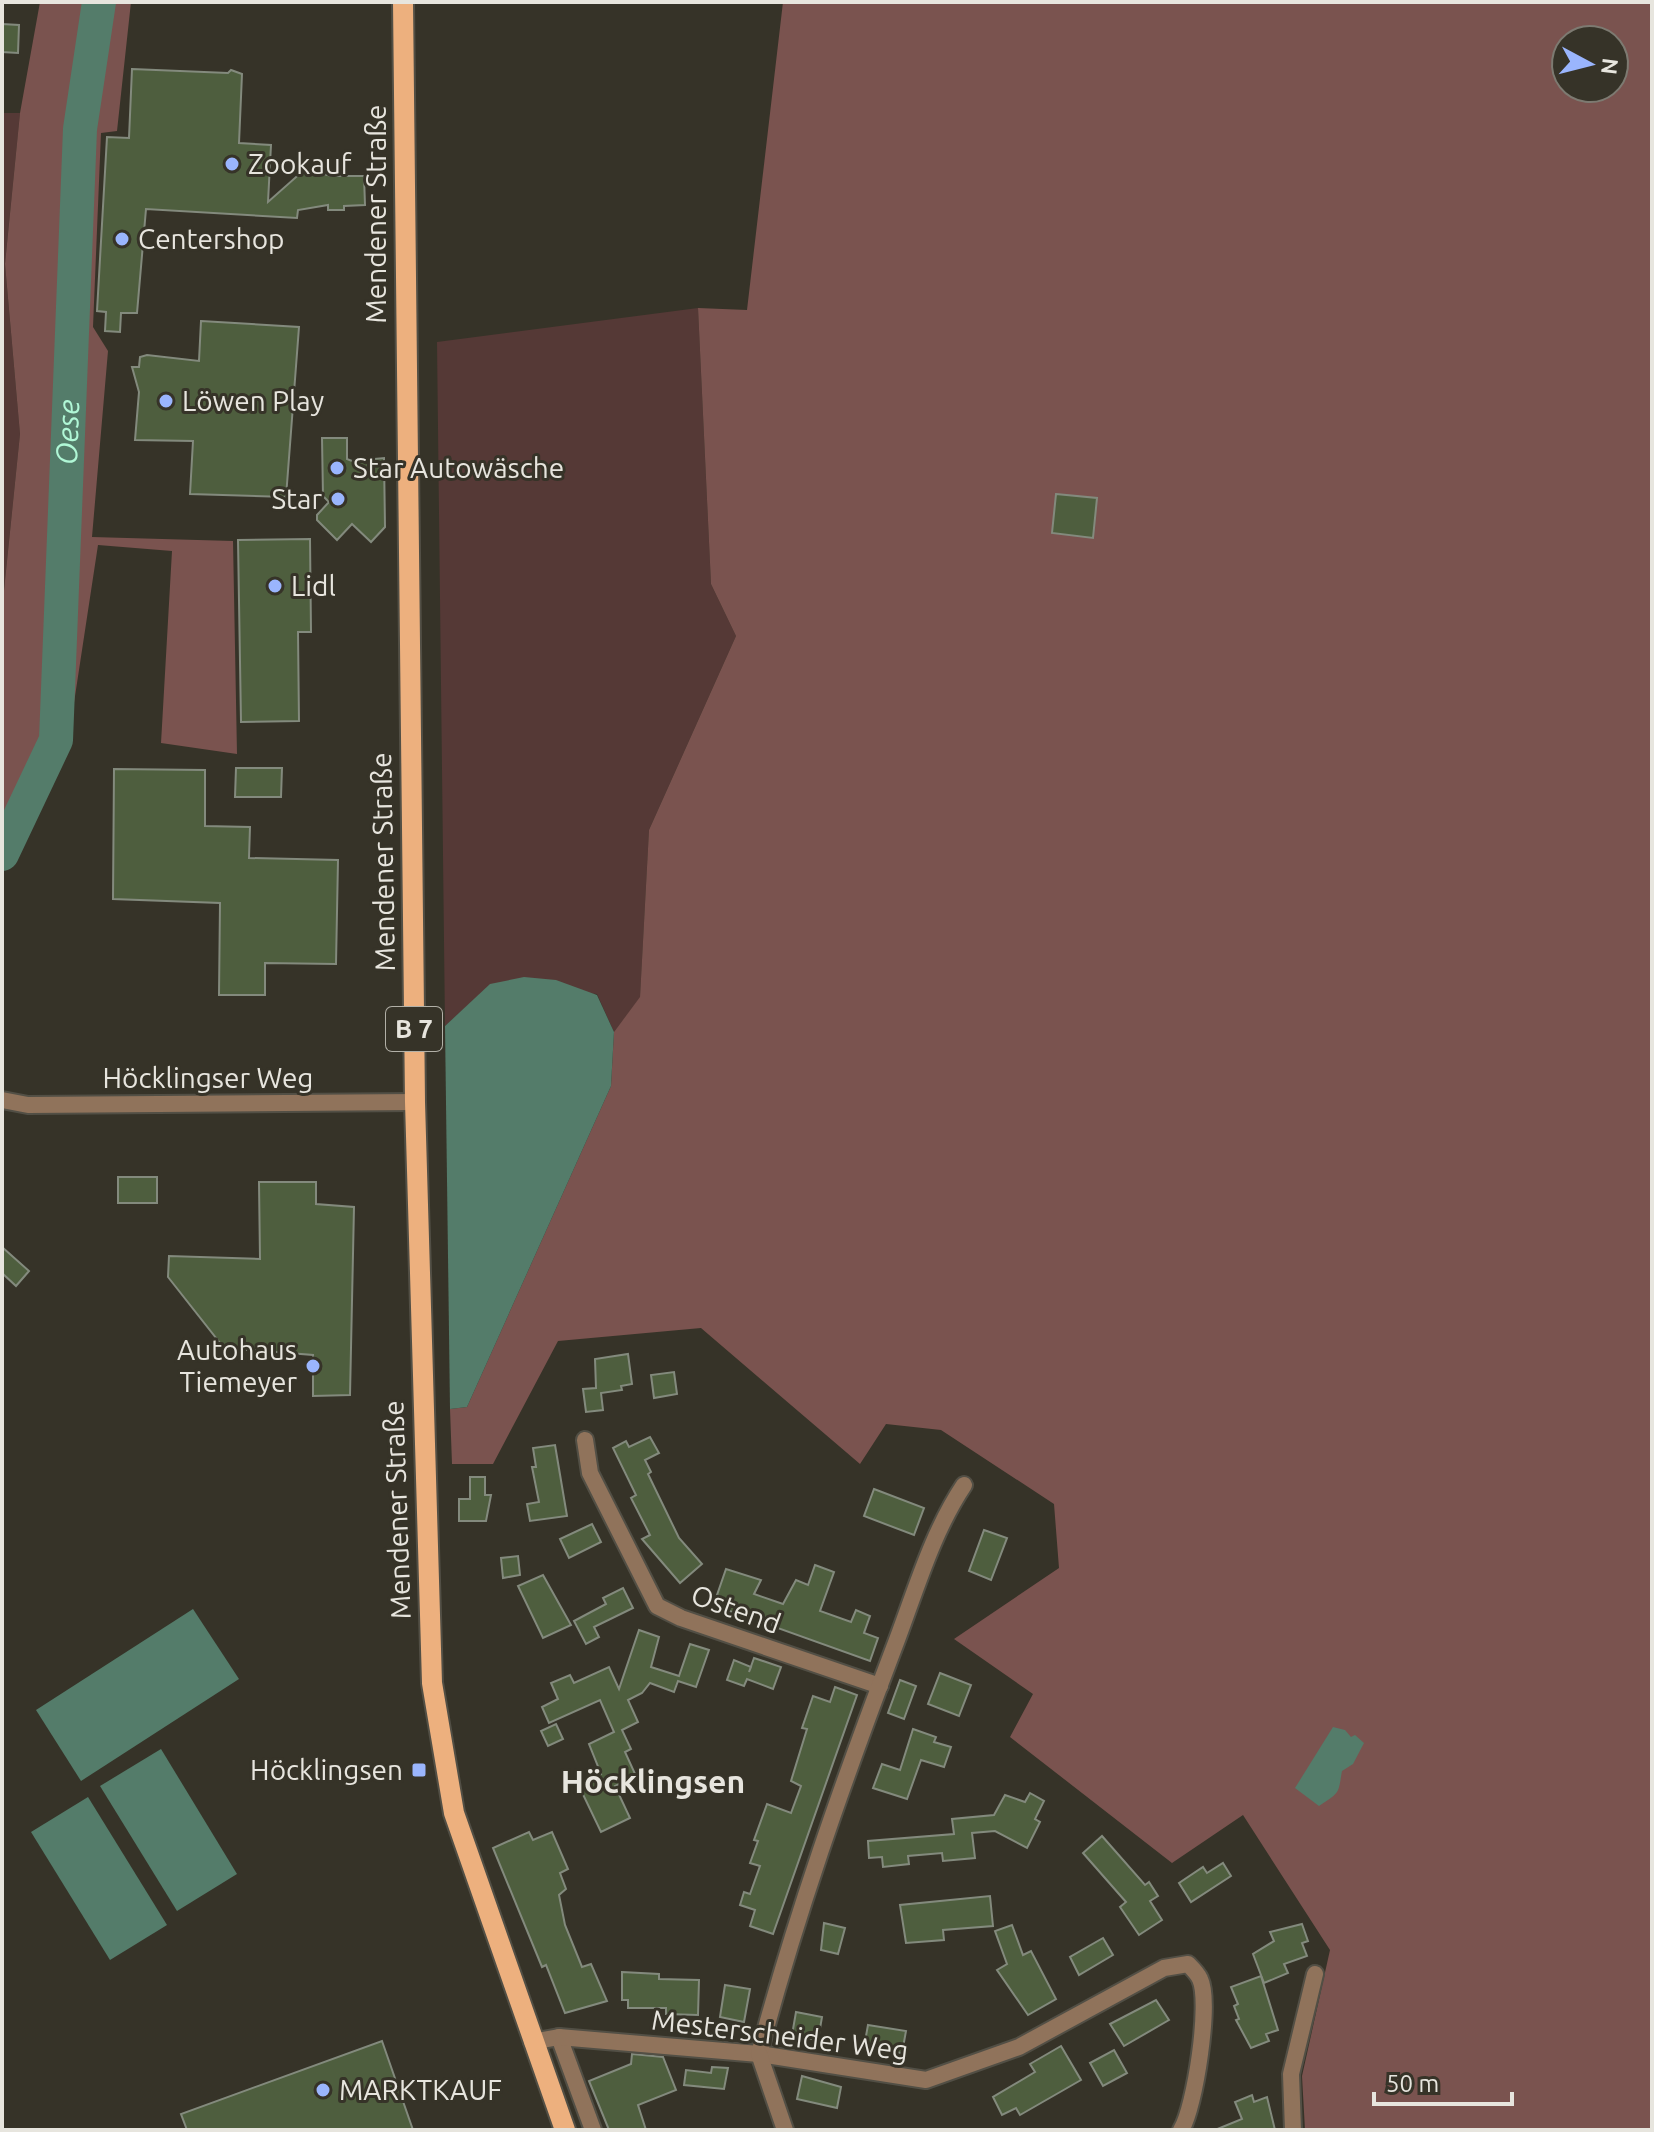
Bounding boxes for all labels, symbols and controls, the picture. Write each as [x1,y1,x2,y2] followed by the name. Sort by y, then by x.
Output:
[1550,24,1630,104] north arrow
[1597,57,1624,76] text: N
[360,104,391,324] street label: Mendener Straße
[248,148,352,179] place label: Zookauf
[223,155,241,173] marker: Zookauf
[138,223,285,254] place label: Centershop
[113,230,131,248] marker: Centershop
[182,385,324,416] place label: Löwen Play
[157,392,175,410] marker: Löwen Play
[49,399,85,466] water label: Oese
[353,452,564,483] place label: Star Autowäsche
[328,459,346,477] marker: Star Autowäsche
[271,483,322,514] place label: Star
[329,490,347,508] marker: Star
[291,570,336,601] place label: Lidl
[266,577,284,595] marker: Lidl
[365,752,400,972] street label: Mendener Straße
[386,1007,442,1051] road number: B 7
[103,1062,313,1093] street label: Höcklingser Weg
[177,1334,297,1397] place label: Autohaus Tiemeyer
[304,1357,322,1375] marker: Autohaus Tiemeyer
[377,1400,416,1620] street label: Mendener Straße
[687,1578,785,1639] street label: Ostend
[250,1754,403,1785] place label: Höcklingsen
[410,1761,428,1779] marker: Höcklingsen
[561,1763,745,1799] district label: Höcklingsen
[650,2003,910,2066] street label: Mesterscheider Weg
[1374,2056,1512,2106] scale bar
[1386,2070,1439,2097] text: 50 m
[339,2074,502,2105] place label: MARKTKAUF
[314,2081,332,2099] marker: MARKTKAUF

